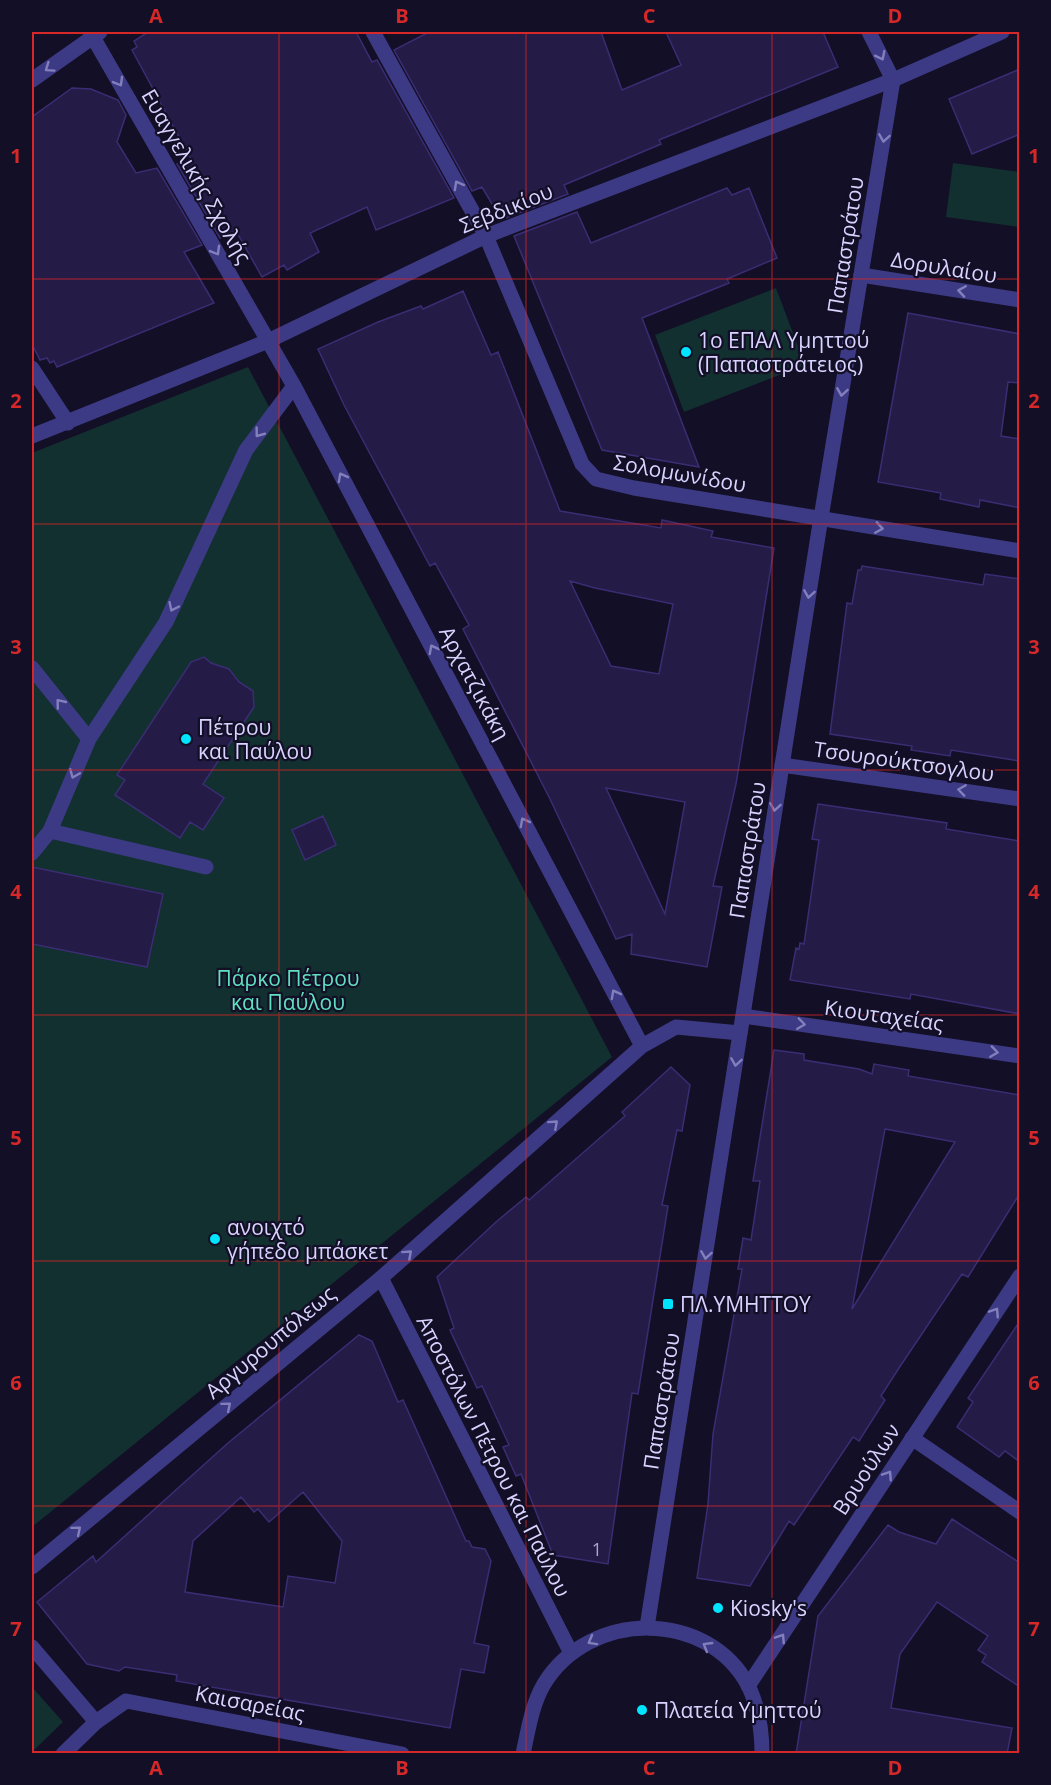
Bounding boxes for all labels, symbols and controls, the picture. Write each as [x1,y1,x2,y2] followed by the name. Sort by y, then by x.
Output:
[149,2,163,29] text: A
[395,2,409,29] text: B
[643,2,656,29] text: C
[888,2,902,29] text: D
[874,49,886,60] one-way arrow
[44,61,55,72] one-way arrow
[111,76,123,86] one-way arrow
[136,84,258,268] street label: Ευαγγελικής Σχολής
[878,132,891,142] one-way arrow
[10,142,22,169] text: 1
[1028,142,1040,169] text: 1
[820,175,870,315] street label: Παπαστράτου
[455,177,557,239] street label: Σεβδικίου
[453,181,465,191] one-way arrow
[209,245,221,255] one-way arrow
[889,245,999,289] street label: Δορυλαίου
[957,285,966,297] one-way arrow
[698,326,869,378] place label: 1ο ΕΠΑΛ Υμηττού (Παπαστράτειος)
[679,345,693,359] marker: 1ο ΕΠΑΛ Υμηττού (Παπαστράτειος)
[10,387,22,414] text: 2
[836,387,849,397] one-way arrow
[1028,387,1040,414] text: 2
[255,426,266,437] one-way arrow
[612,448,748,498] street label: Σολομωνίδου
[338,473,349,483] one-way arrow
[874,522,883,534] one-way arrow
[803,588,816,598] one-way arrow
[169,601,181,612] one-way arrow
[433,621,517,745] street label: Αρχατζικάκη
[10,633,22,660] text: 3
[1028,633,1040,660] text: 3
[429,645,440,656] one-way arrow
[56,699,67,710] one-way arrow
[198,713,312,765] place label: Πέτρου και Παύλου
[179,732,193,746] marker: Πέτρου και Παύλου
[812,734,996,788] street label: Τσουρούκτσογλου
[69,768,81,779] one-way arrow
[722,780,772,920] street label: Παπαστράτου
[957,785,966,797] one-way arrow
[770,802,782,812] one-way arrow
[520,818,531,828] one-way arrow
[10,878,22,905] text: 4
[1028,878,1040,905] text: 4
[216,964,360,1016] park label: Πάρκο Πέτρου και Παύλου
[611,990,622,1001] one-way arrow
[823,993,945,1037] street label: Κιουταχείας
[796,1018,805,1030] one-way arrow
[989,1046,998,1058] one-way arrow
[730,1057,742,1066] one-way arrow
[547,1120,558,1131] one-way arrow
[10,1124,22,1151] text: 5
[1028,1124,1040,1151] text: 5
[227,1213,388,1265] place label: ανοιχτό γήπεδο μπάσκετ
[208,1232,222,1246] marker: ανοιχτό γήπεδο μπάσκετ
[402,1250,412,1261] one-way arrow
[700,1250,712,1259] one-way arrow
[199,1279,341,1405] street label: Αργυρουπόλεως
[680,1290,811,1318] place label: ΠΛ.ΥΜΗΤΤΟΥ
[661,1297,675,1311] marker: ΠΛ.ΥΜΗΤΤΟΥ
[988,1308,1000,1318] one-way arrow
[411,1311,577,1601] street label: Αποστόλων Πέτρου και Παύλου
[636,1331,686,1471] street label: Παπαστράτου
[10,1369,22,1396] text: 6
[1028,1369,1040,1396] text: 6
[220,1402,231,1413] one-way arrow
[826,1418,906,1520] street label: Βρυούλων
[881,1471,892,1482] one-way arrow
[70,1526,81,1537] one-way arrow
[592,1537,602,1561] house number: 1
[730,1594,807,1622] place label: Kiosky's
[711,1601,725,1615] marker: Kiosky's
[10,1615,22,1642] text: 7
[1028,1615,1040,1642] text: 7
[773,1633,784,1644] one-way arrow
[587,1634,598,1646] one-way arrow
[703,1641,713,1653] one-way arrow
[193,1679,307,1727] street label: Καισαρείας
[654,1696,822,1724] place label: Πλατεία Υμηττού
[635,1703,649,1717] marker: Πλατεία Υμηττού
[149,1754,163,1781] text: A
[395,1754,409,1781] text: B
[643,1754,656,1781] text: C
[888,1754,902,1781] text: D

